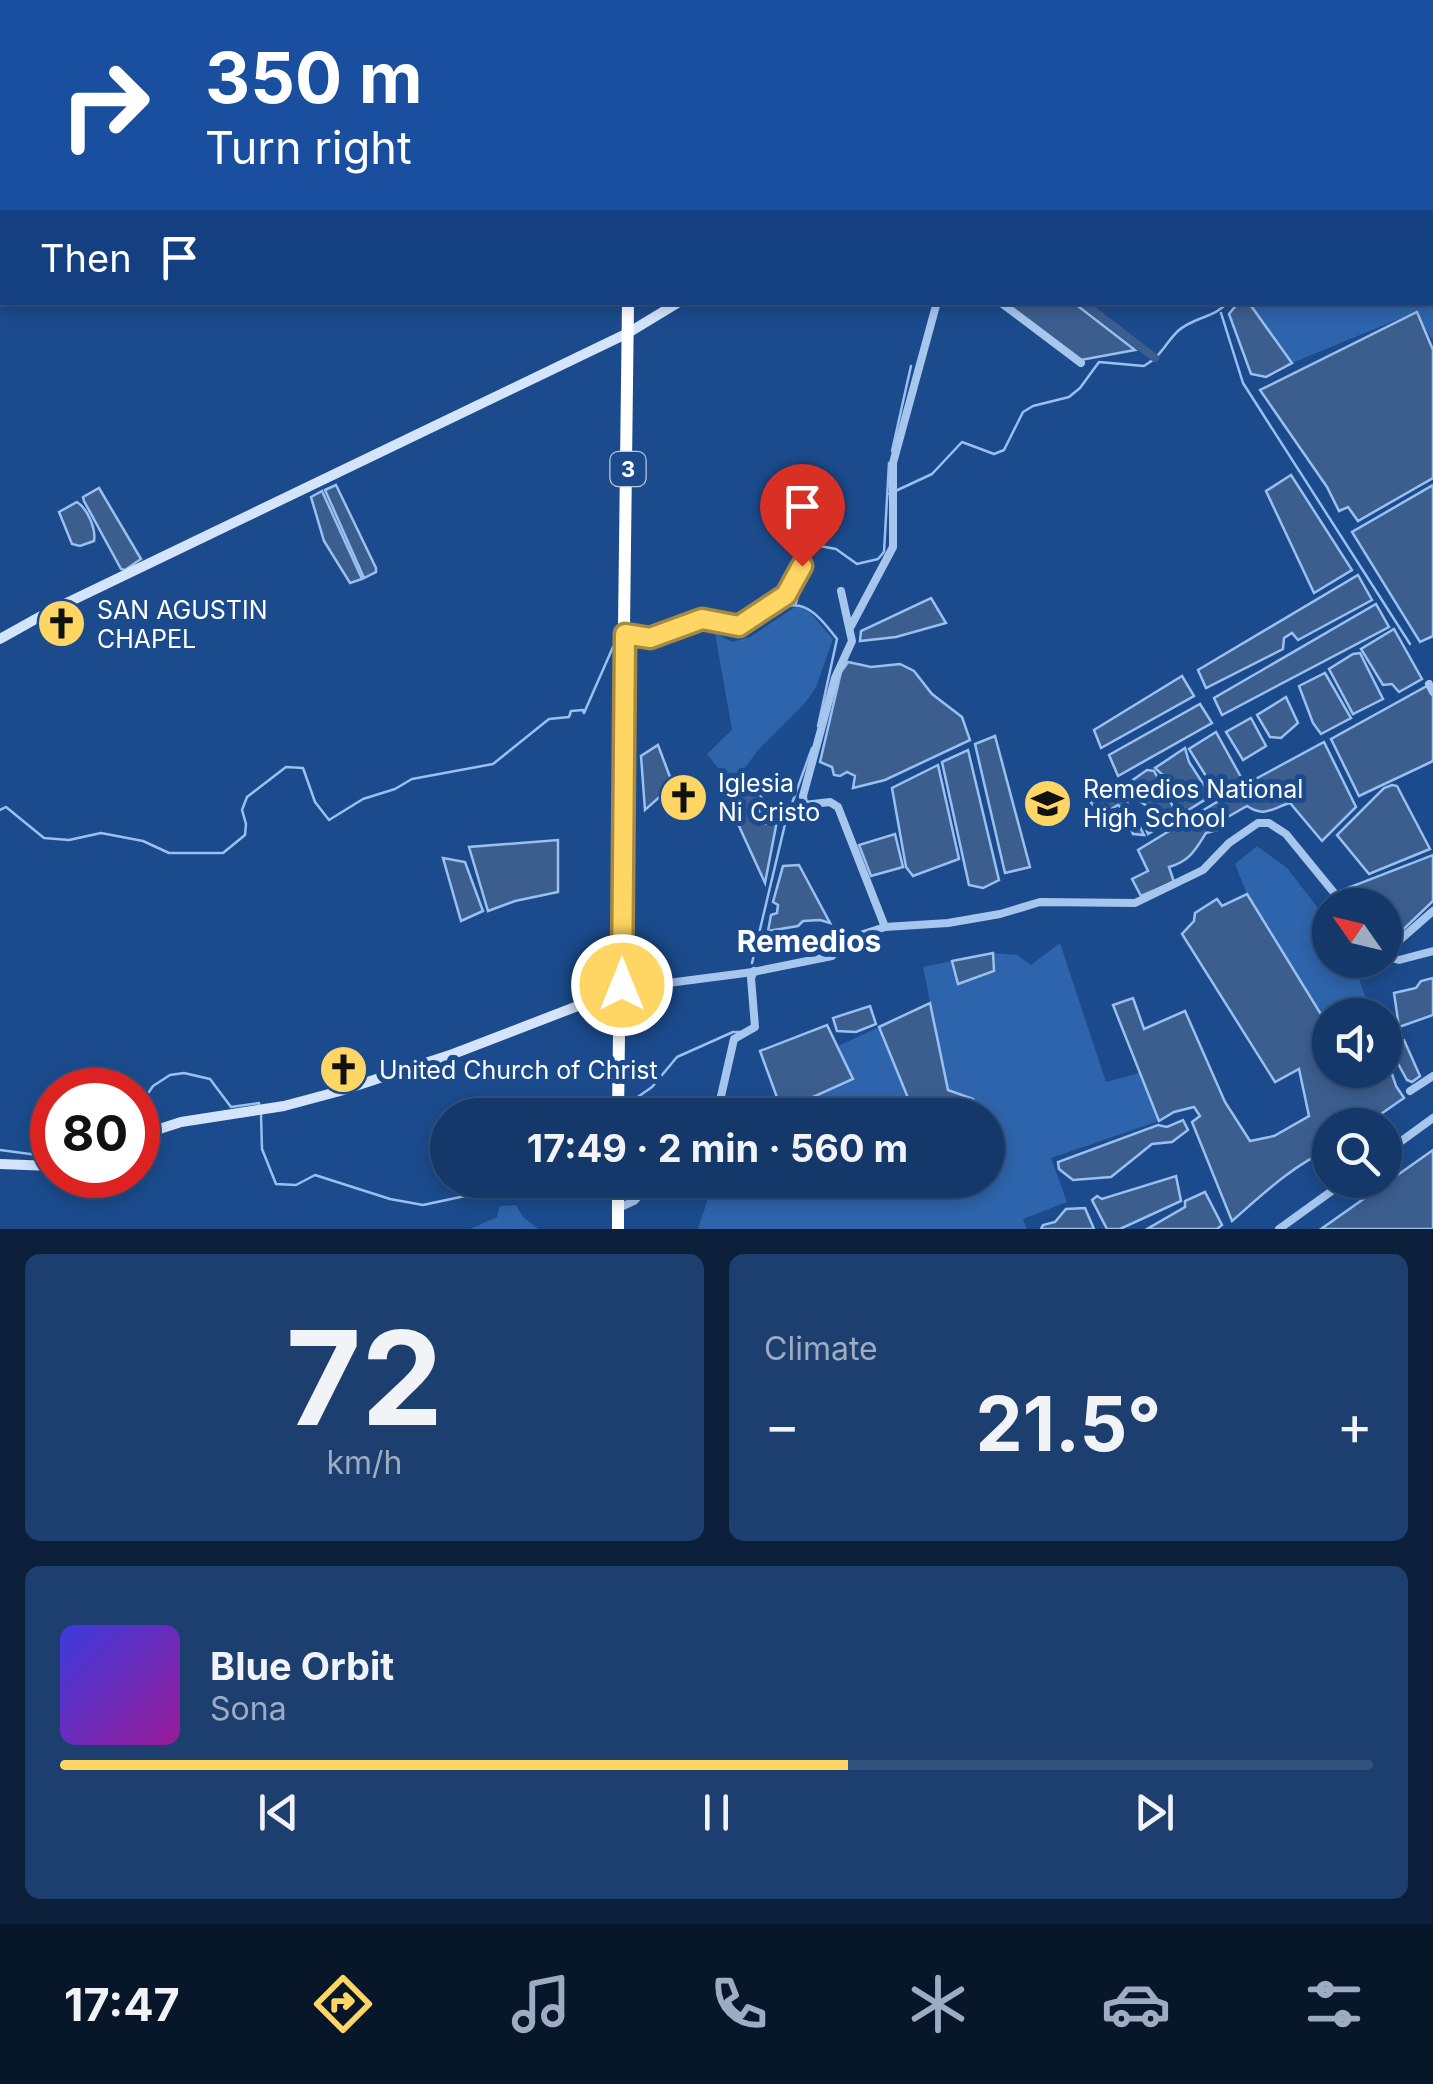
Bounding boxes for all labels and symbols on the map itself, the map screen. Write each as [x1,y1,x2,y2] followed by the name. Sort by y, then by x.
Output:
[610,452,646,486] road number: 3
[760,464,845,567] pin
[97,595,268,654] place label: SAN AGUSTIN CHAPEL
[36,598,88,650] church icon: SAN AGUSTIN CHAPEL
[718,768,820,827] place label: Iglesia Ni Cristo
[657,771,709,823] church icon: Iglesia Ni Cristo
[1083,774,1303,833] place label: Remedios National High School
[1022,777,1074,829] school or university icon: Remedios National High School
[1312,888,1402,978] north arrow
[737,923,881,959] district label: Remedios
[570,933,674,1037] position arrow
[318,1044,370,1096] church icon: United Church of Christ
[379,1055,658,1085] place label: United Church of Christ
[30,1068,160,1198] speed limit sign: 80

